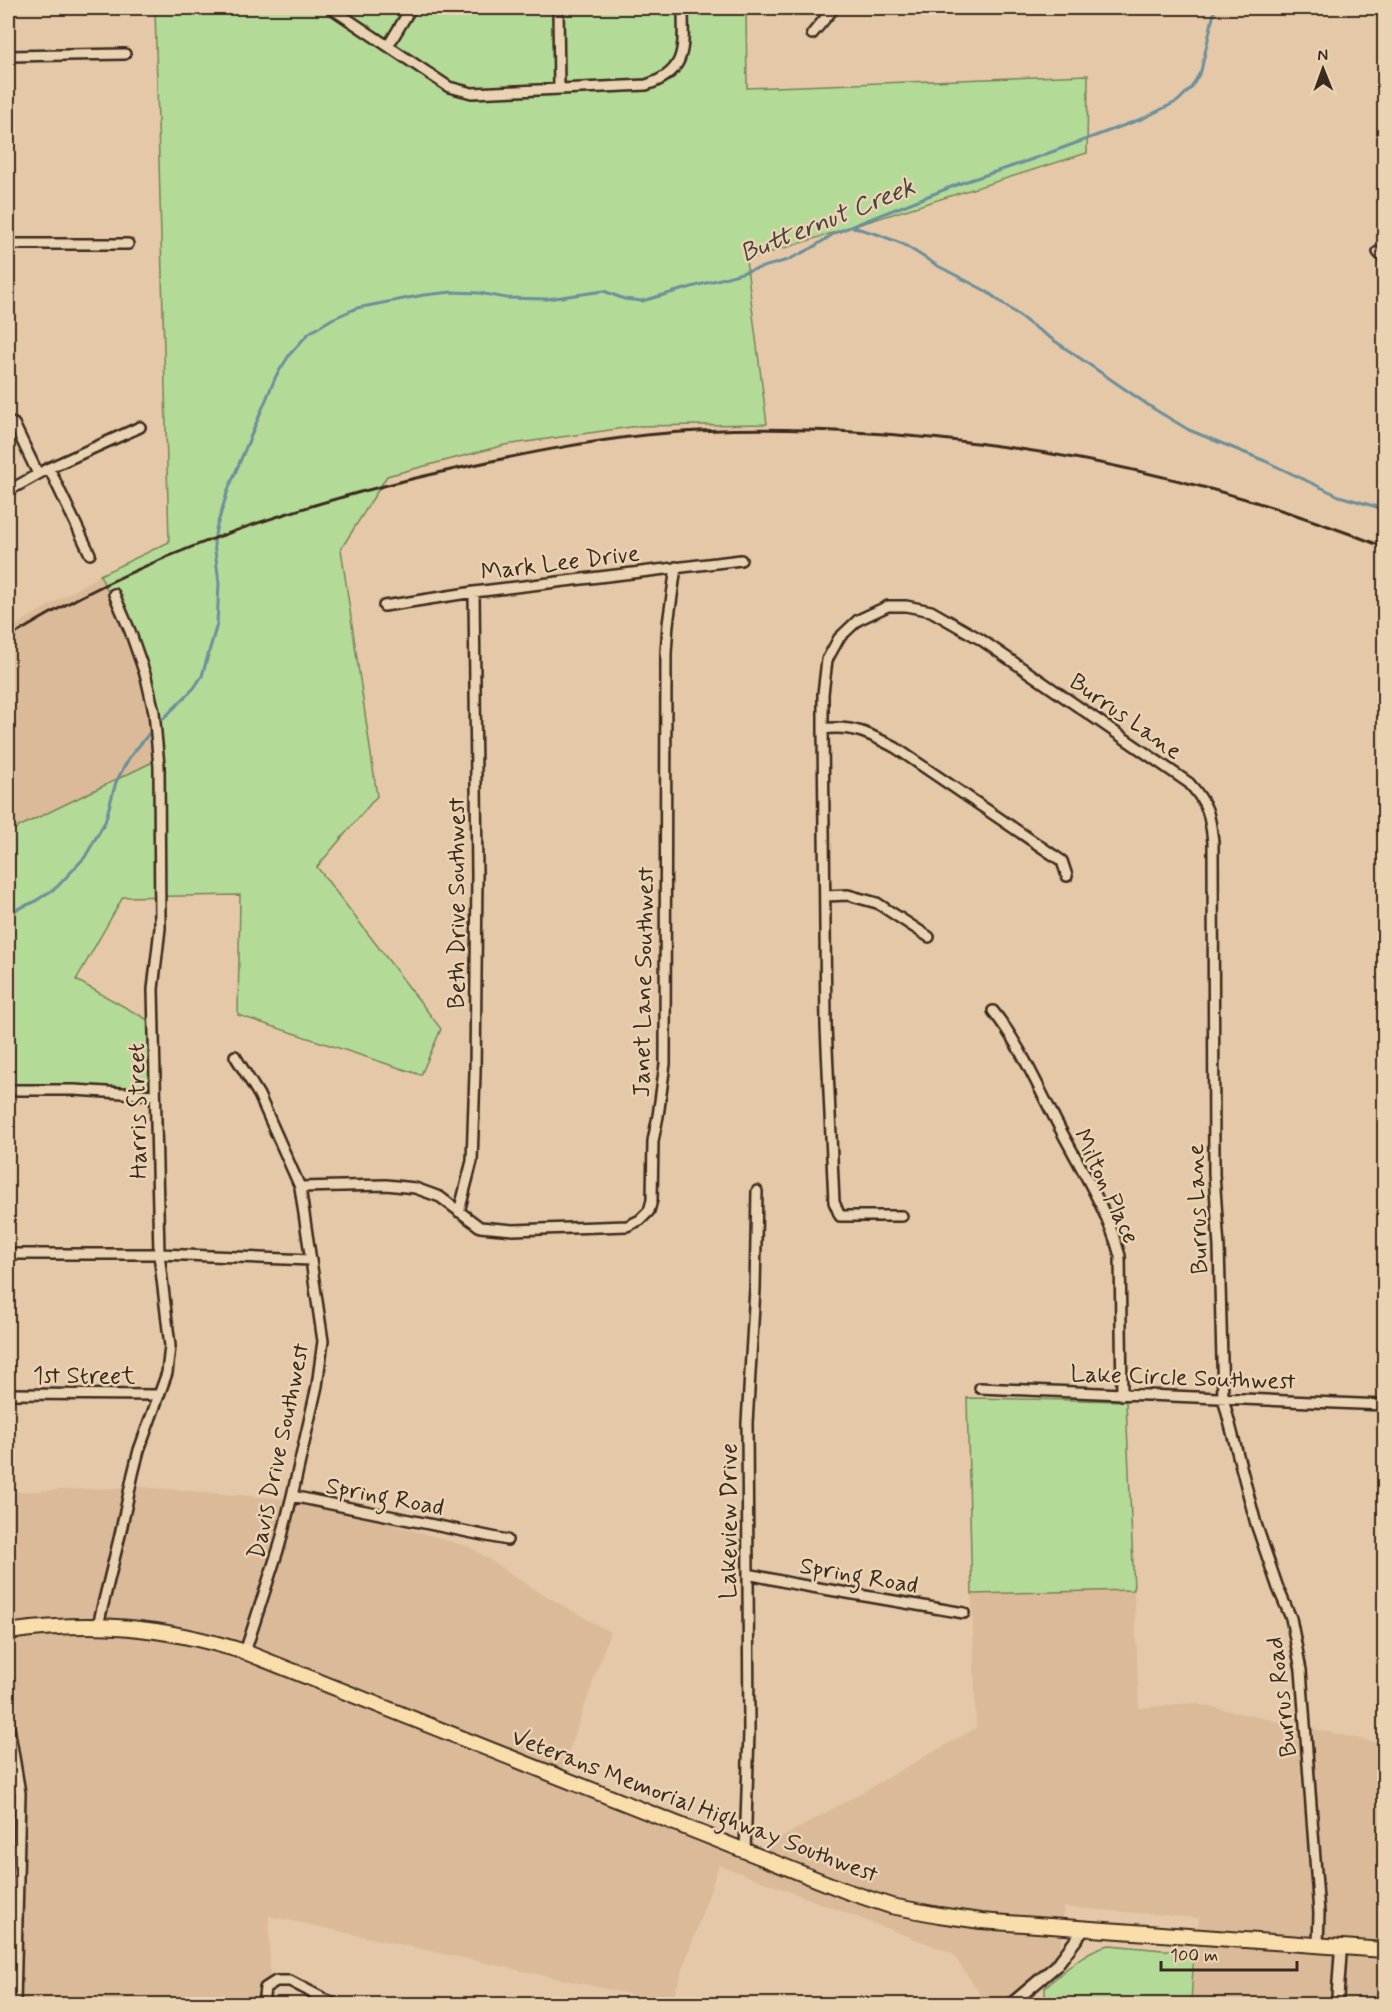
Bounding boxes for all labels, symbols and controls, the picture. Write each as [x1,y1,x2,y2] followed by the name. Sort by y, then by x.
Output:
[1293,39,1353,99] north arrow
[1317,45,1328,66] text: N
[735,170,920,271] water label: Butternut Creek
[479,538,641,589] street label: Mark Lee Drive
[1063,667,1188,767] street label: Burrus Lane
[442,797,473,1009] street label: Beth Drive Southwest
[627,866,662,1098] street label: Janet Lane Southwest
[122,1043,155,1179] street label: Harris Street
[1066,1124,1146,1249] street label: Milton Place
[1181,1143,1216,1275] street label: Burrus Lane
[241,1340,318,1562] street label: Davis Drive Southwest
[1070,1359,1296,1398] street label: Lake Circle Southwest
[33,1361,135,1392] street label: 1st Street
[714,1443,745,1599] street label: Lakeview Drive
[322,1471,446,1527] street label: Spring Road
[797,1551,920,1605] street label: Spring Road
[1260,1635,1305,1759] street label: Burrus Road
[506,1722,882,1894] street label: Veterans Memorial Highway Southwest
[1161,1934,1298,1972] scale bar
[1170,1944,1218,1968] text: 100 m

